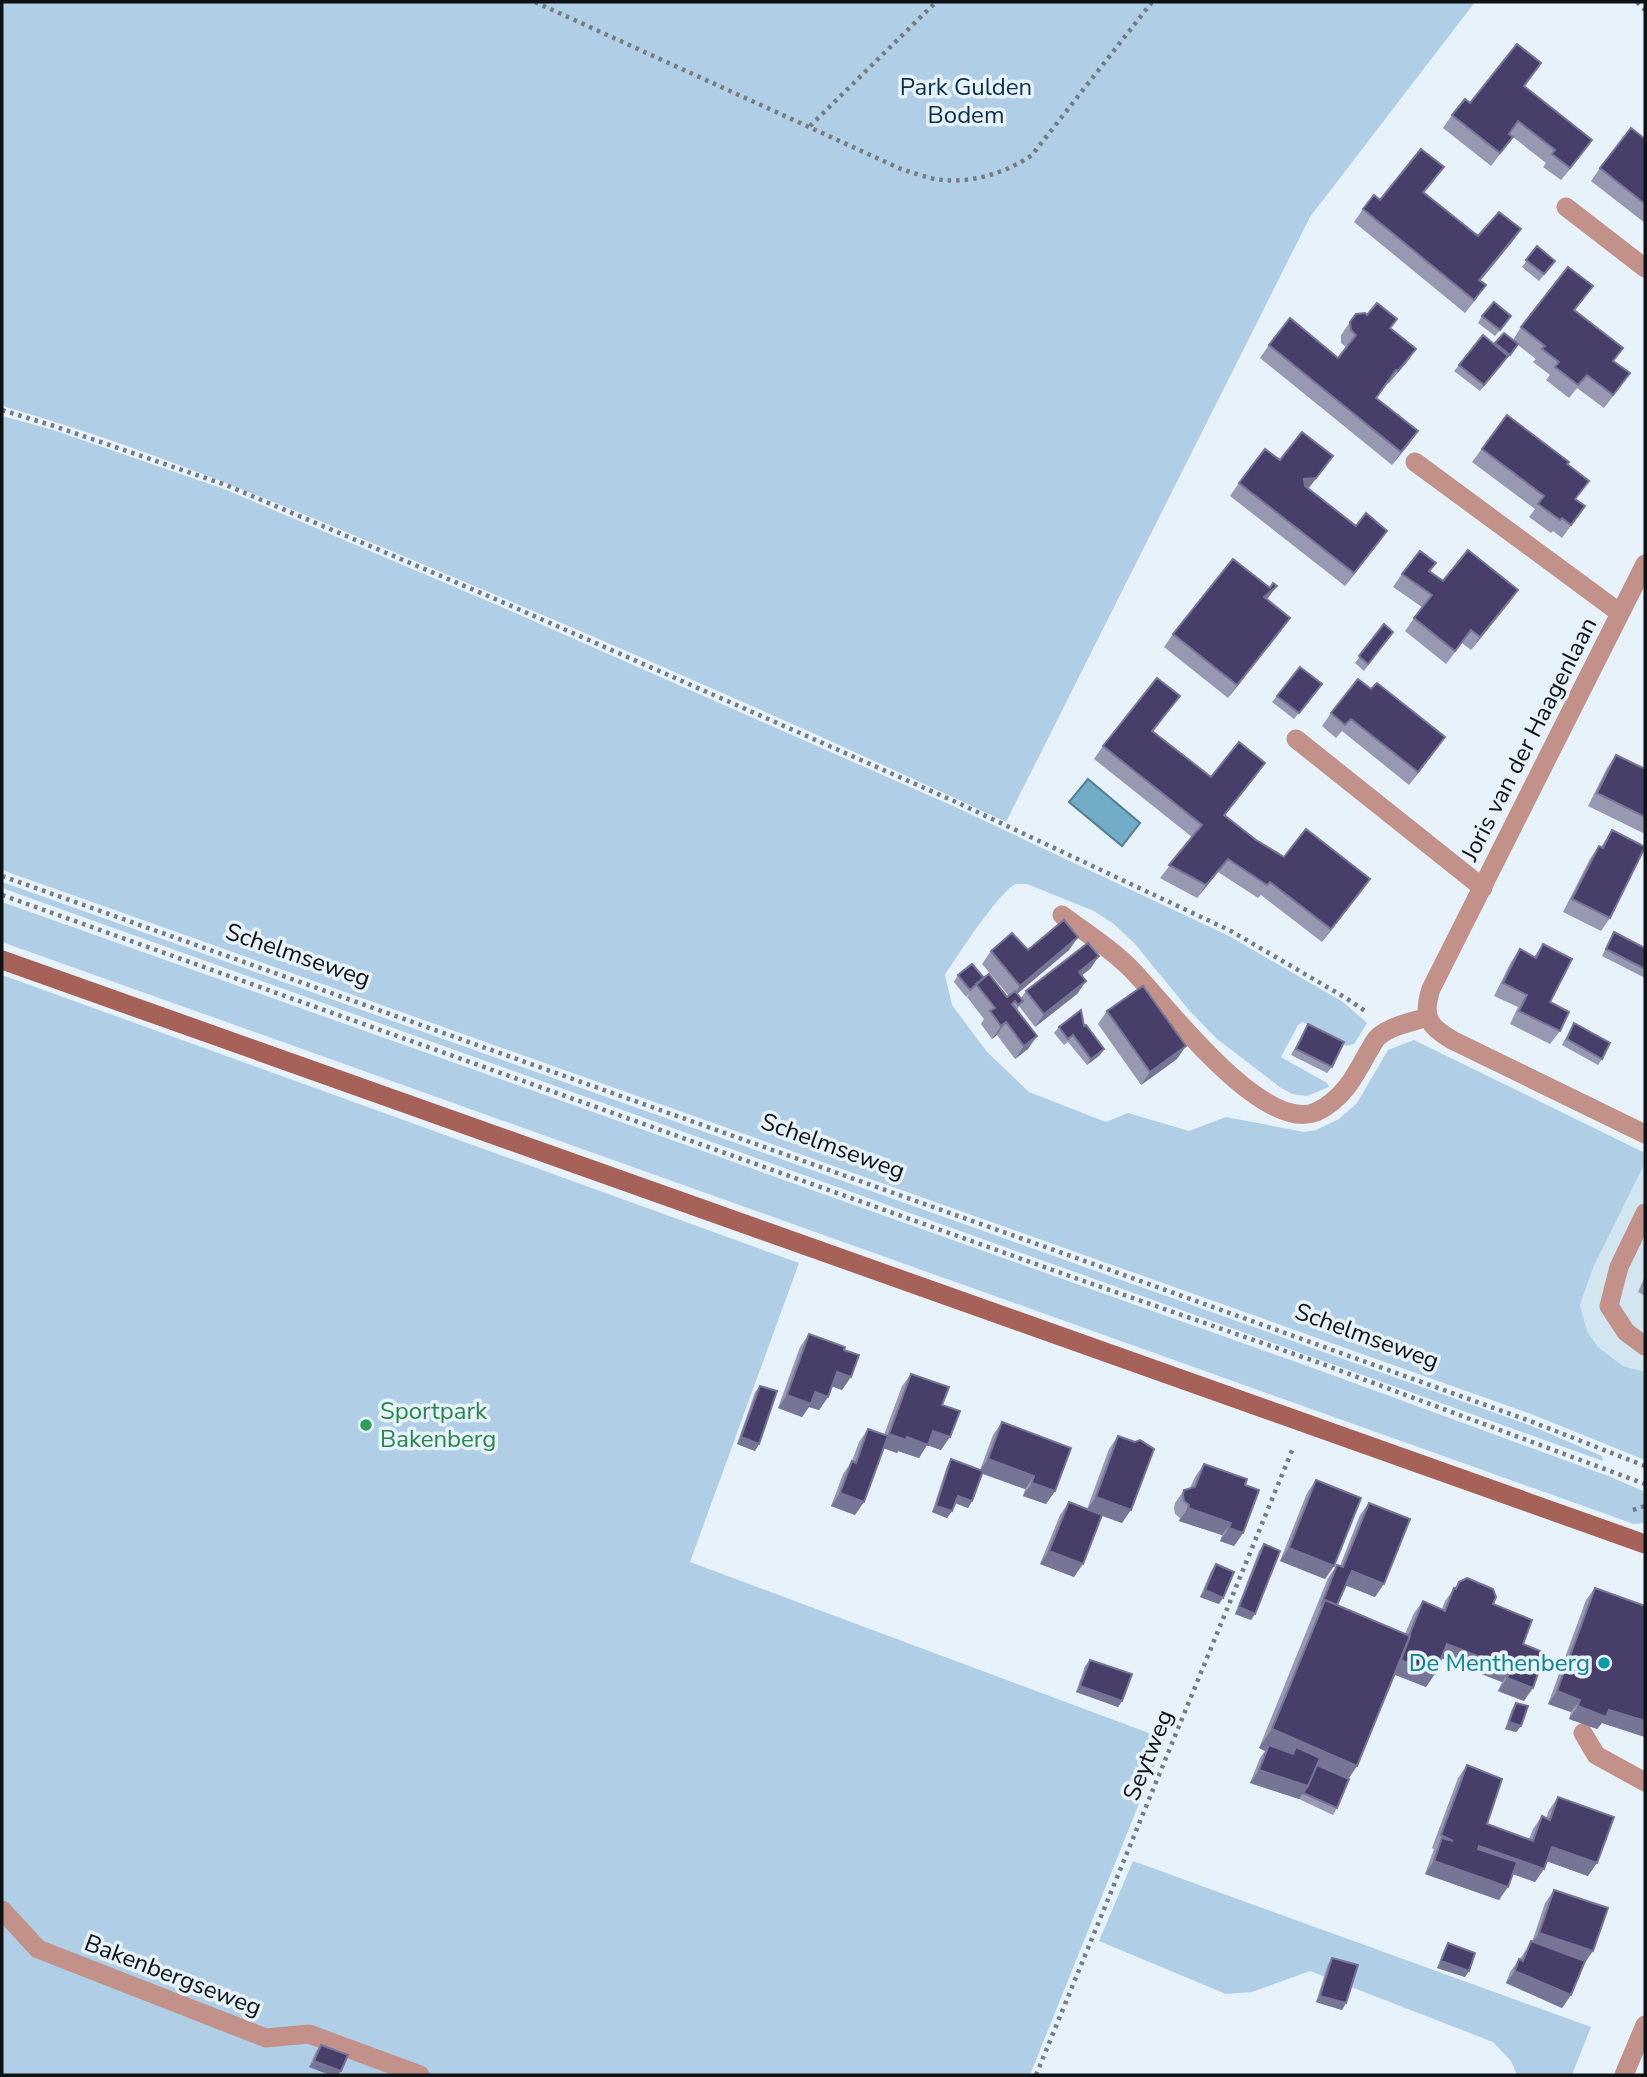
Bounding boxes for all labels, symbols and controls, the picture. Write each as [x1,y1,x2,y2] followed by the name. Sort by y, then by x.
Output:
[900,71,1032,131] park label: Park Gulden Bodem
[1453,612,1604,867] street label: Joris van der Haagenlaan
[221,915,375,995] street label: Schelmseweg
[757,1105,909,1187] street label: Schelmseweg
[1291,1295,1443,1377] street label: Schelmseweg
[380,1395,496,1455] place label: Sportpark Bakenberg
[358,1417,374,1433] marker: Sportpark Bakenberg
[1409,1647,1590,1679] place label: De Menthenberg
[1596,1655,1612,1671] marker: De Menthenberg
[1115,1705,1181,1805] street label: Seytweg
[80,1926,266,2024] street label: Bakenbergseweg

